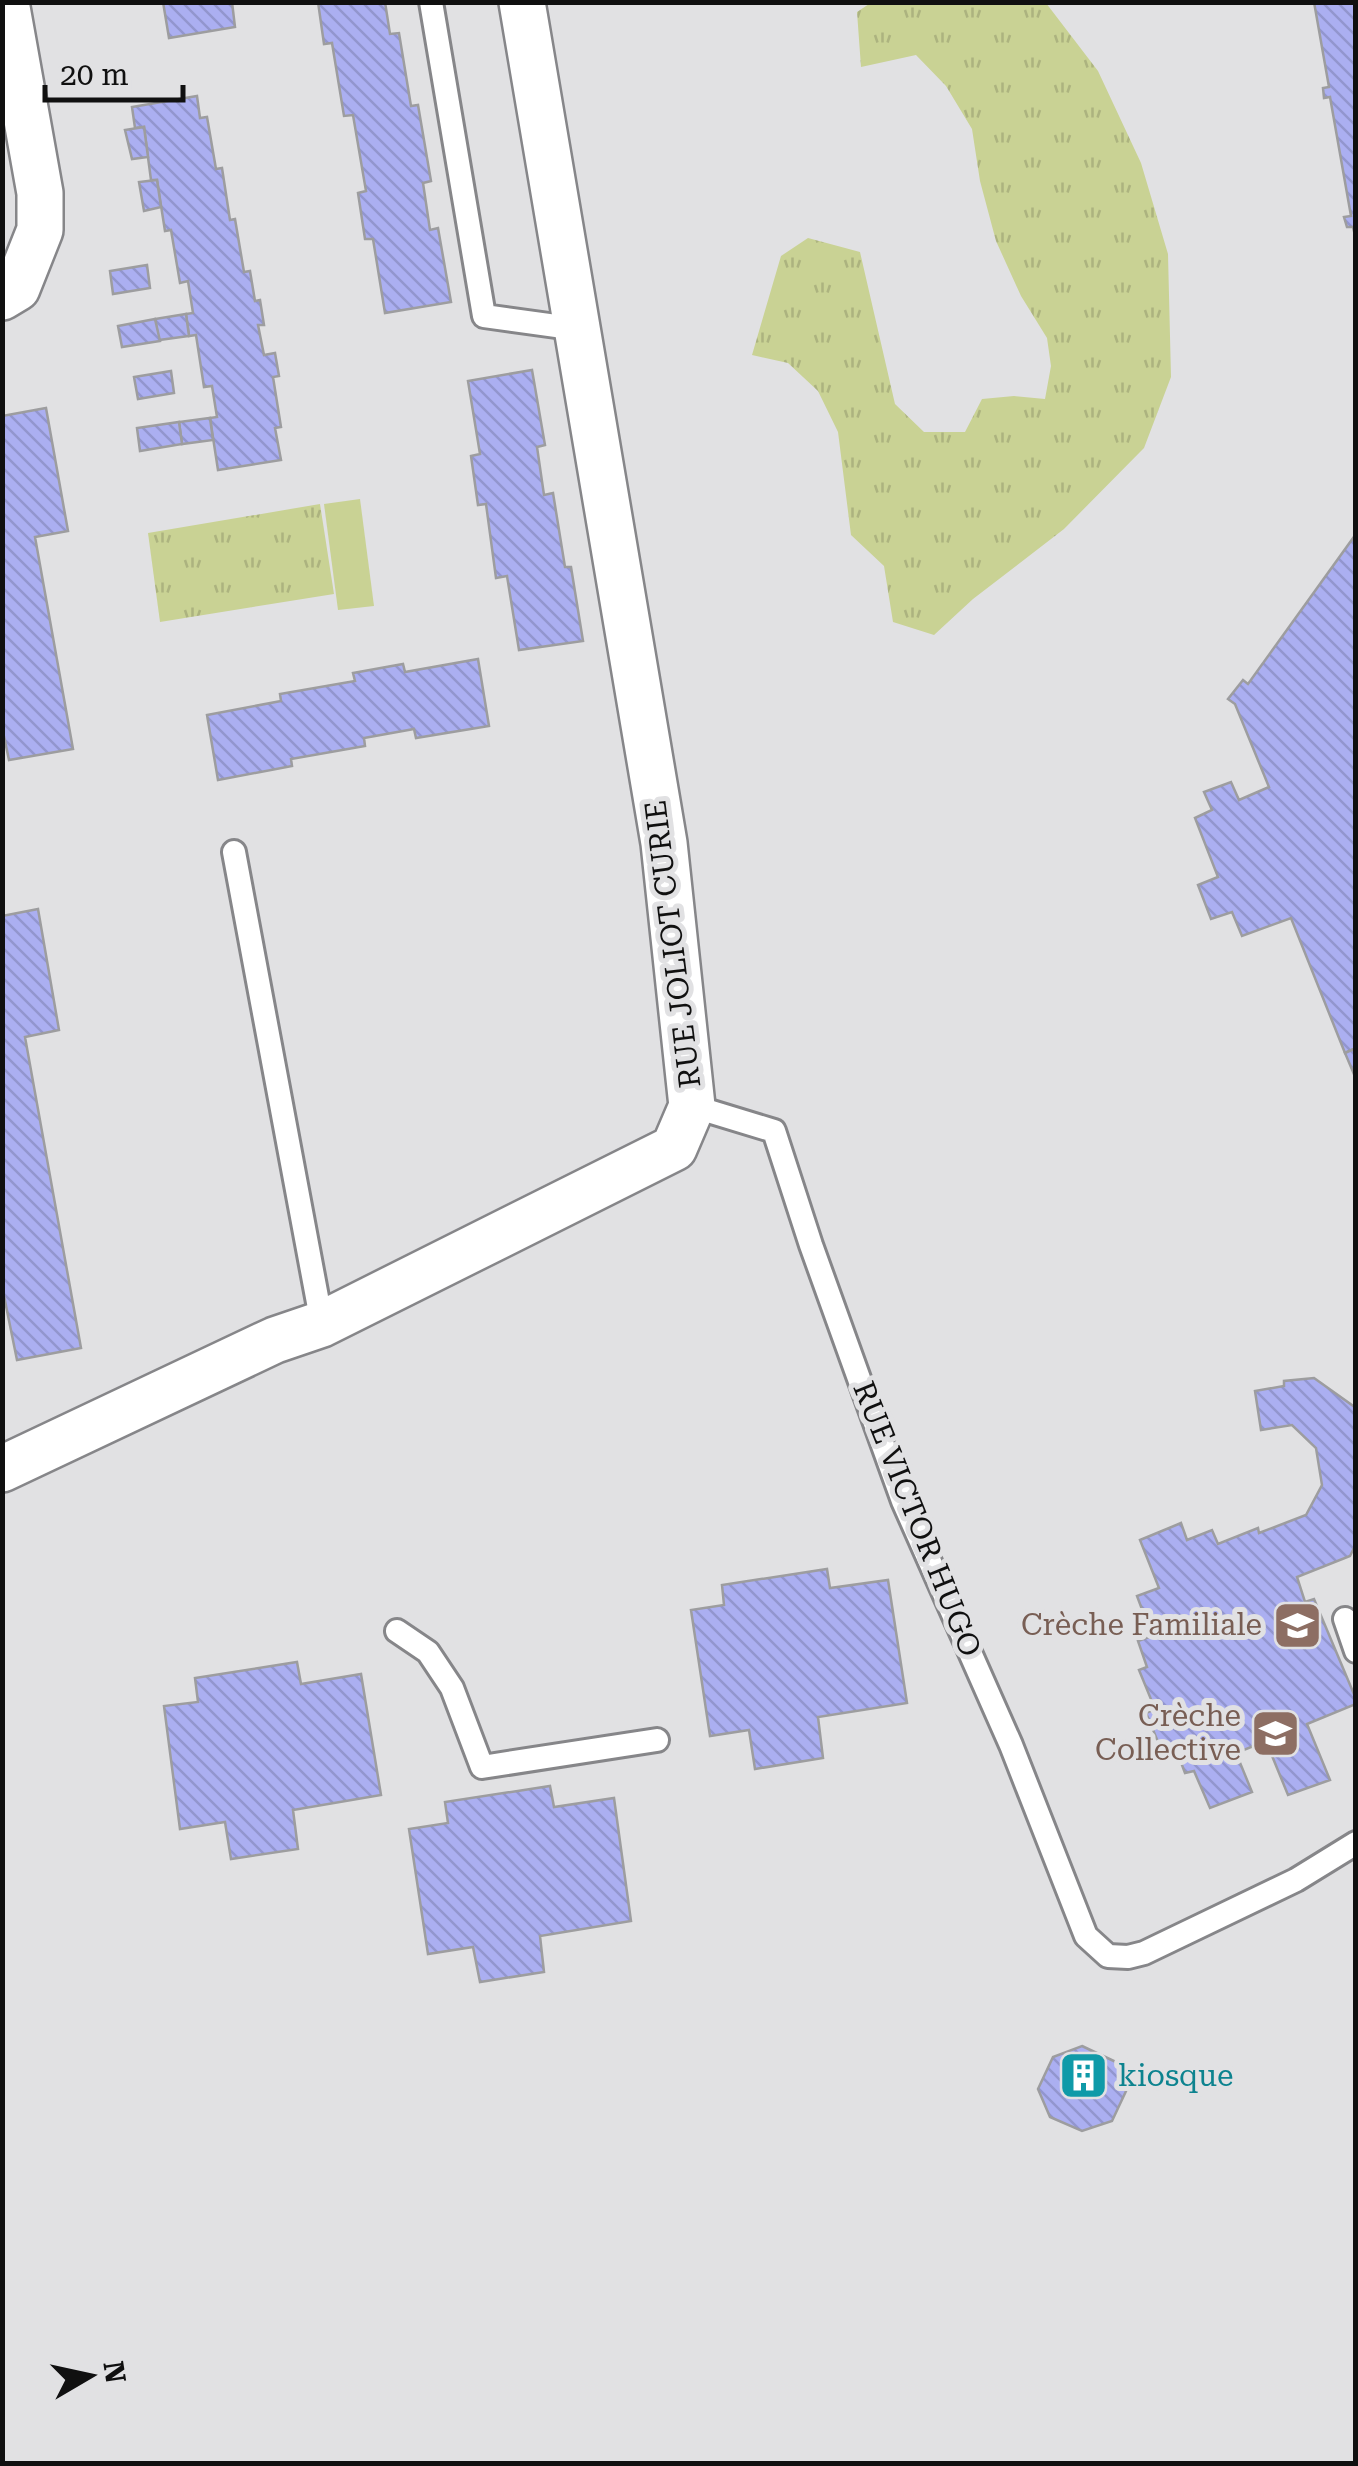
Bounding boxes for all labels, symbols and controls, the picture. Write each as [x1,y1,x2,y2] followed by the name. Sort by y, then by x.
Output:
[45,40,182,102] scale bar
[60,57,129,92] text: 20 m
[637,798,708,1090] street label: RUE JOLIOT CURIE
[846,1376,989,1661] street label: RUE VICTOR HUGO
[1271,1599,1323,1651] school or university icon: Crèche Familiale
[1021,1607,1262,1642] place label: Crèche Familiale
[1095,1698,1241,1767] place label: Crèche Collective
[1250,1707,1302,1759] school or university icon: Crèche Collective
[1057,2050,1109,2102] building icon: kiosque
[1118,2058,1233,2093] place label: kiosque
[40,2326,140,2426] north arrow
[96,2359,132,2385] text: N

